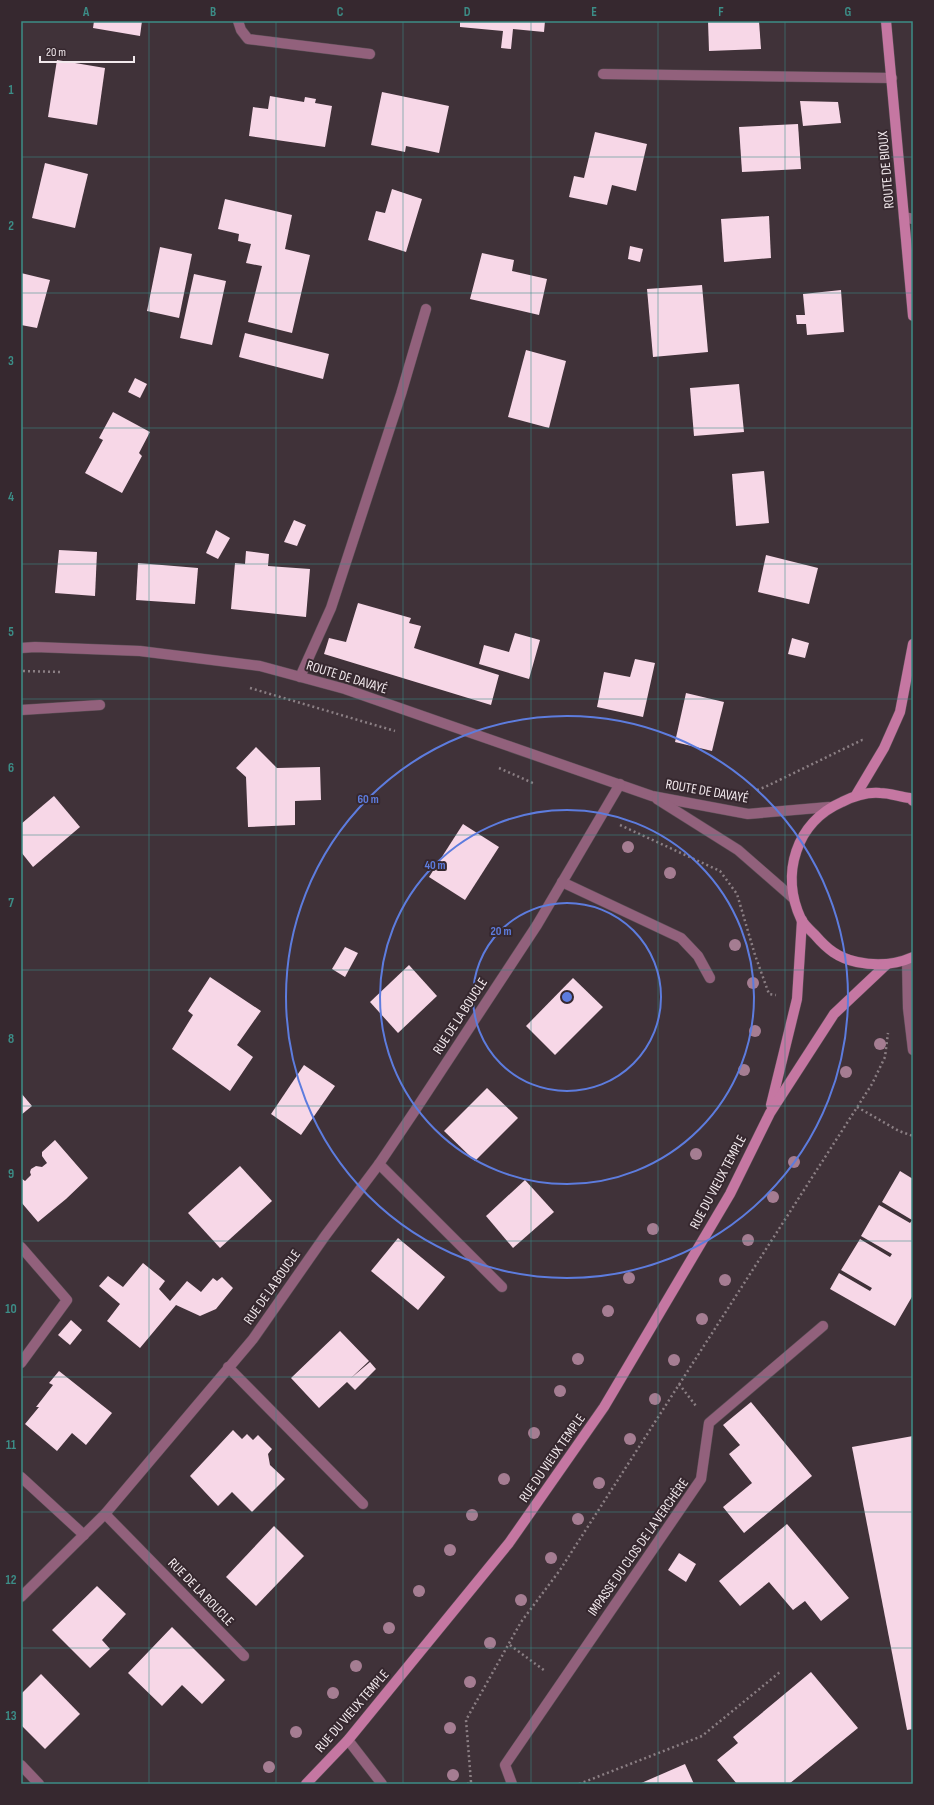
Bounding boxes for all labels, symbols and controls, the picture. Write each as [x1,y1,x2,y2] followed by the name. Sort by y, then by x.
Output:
[82,4,90,20] text: A
[210,4,216,20] text: B
[337,4,344,20] text: C
[464,4,471,20] text: D
[591,4,597,20] text: E
[718,4,724,20] text: F
[845,4,852,20] text: G
[40,38,134,64] scale bar
[46,45,66,60] text: 20 m
[8,82,14,98] text: 1
[874,131,898,209] street label: ROUTE DE BIOUX
[8,218,14,234] text: 2
[8,353,14,369] text: 3
[8,489,14,505] text: 4
[8,624,14,640] text: 5
[304,657,390,697] street label: ROUTE DE DAVAYÉ
[8,760,14,776] text: 6
[664,775,750,807] street label: ROUTE DE DAVAYÉ
[357,792,379,807] text: 60 m
[424,858,446,873] text: 40 m
[8,895,14,911] text: 7
[491,924,511,939] text: 20 m
[429,974,491,1057] street label: RUE DE LA BOUCLE
[560,990,574,1004] centre of rings
[8,1031,14,1047] text: 8
[686,1132,750,1232] street label: RUE DU VIEUX TEMPLE
[8,1166,14,1182] text: 9
[240,1246,304,1328] street label: RUE DE LA BOUCLE
[5,1301,17,1317] text: 10
[515,1410,589,1505] street label: RUE DU VIEUX TEMPLE
[6,1437,16,1453] text: 11
[584,1475,692,1619] street label: IMPASSE DU CLOS DE LA VERCHÈRE
[164,1555,238,1630] street label: RUE DE LA BOUCLE
[6,1572,17,1588] text: 12
[311,1666,393,1756] street label: RUE DU VIEUX TEMPLE
[6,1708,17,1724] text: 13

